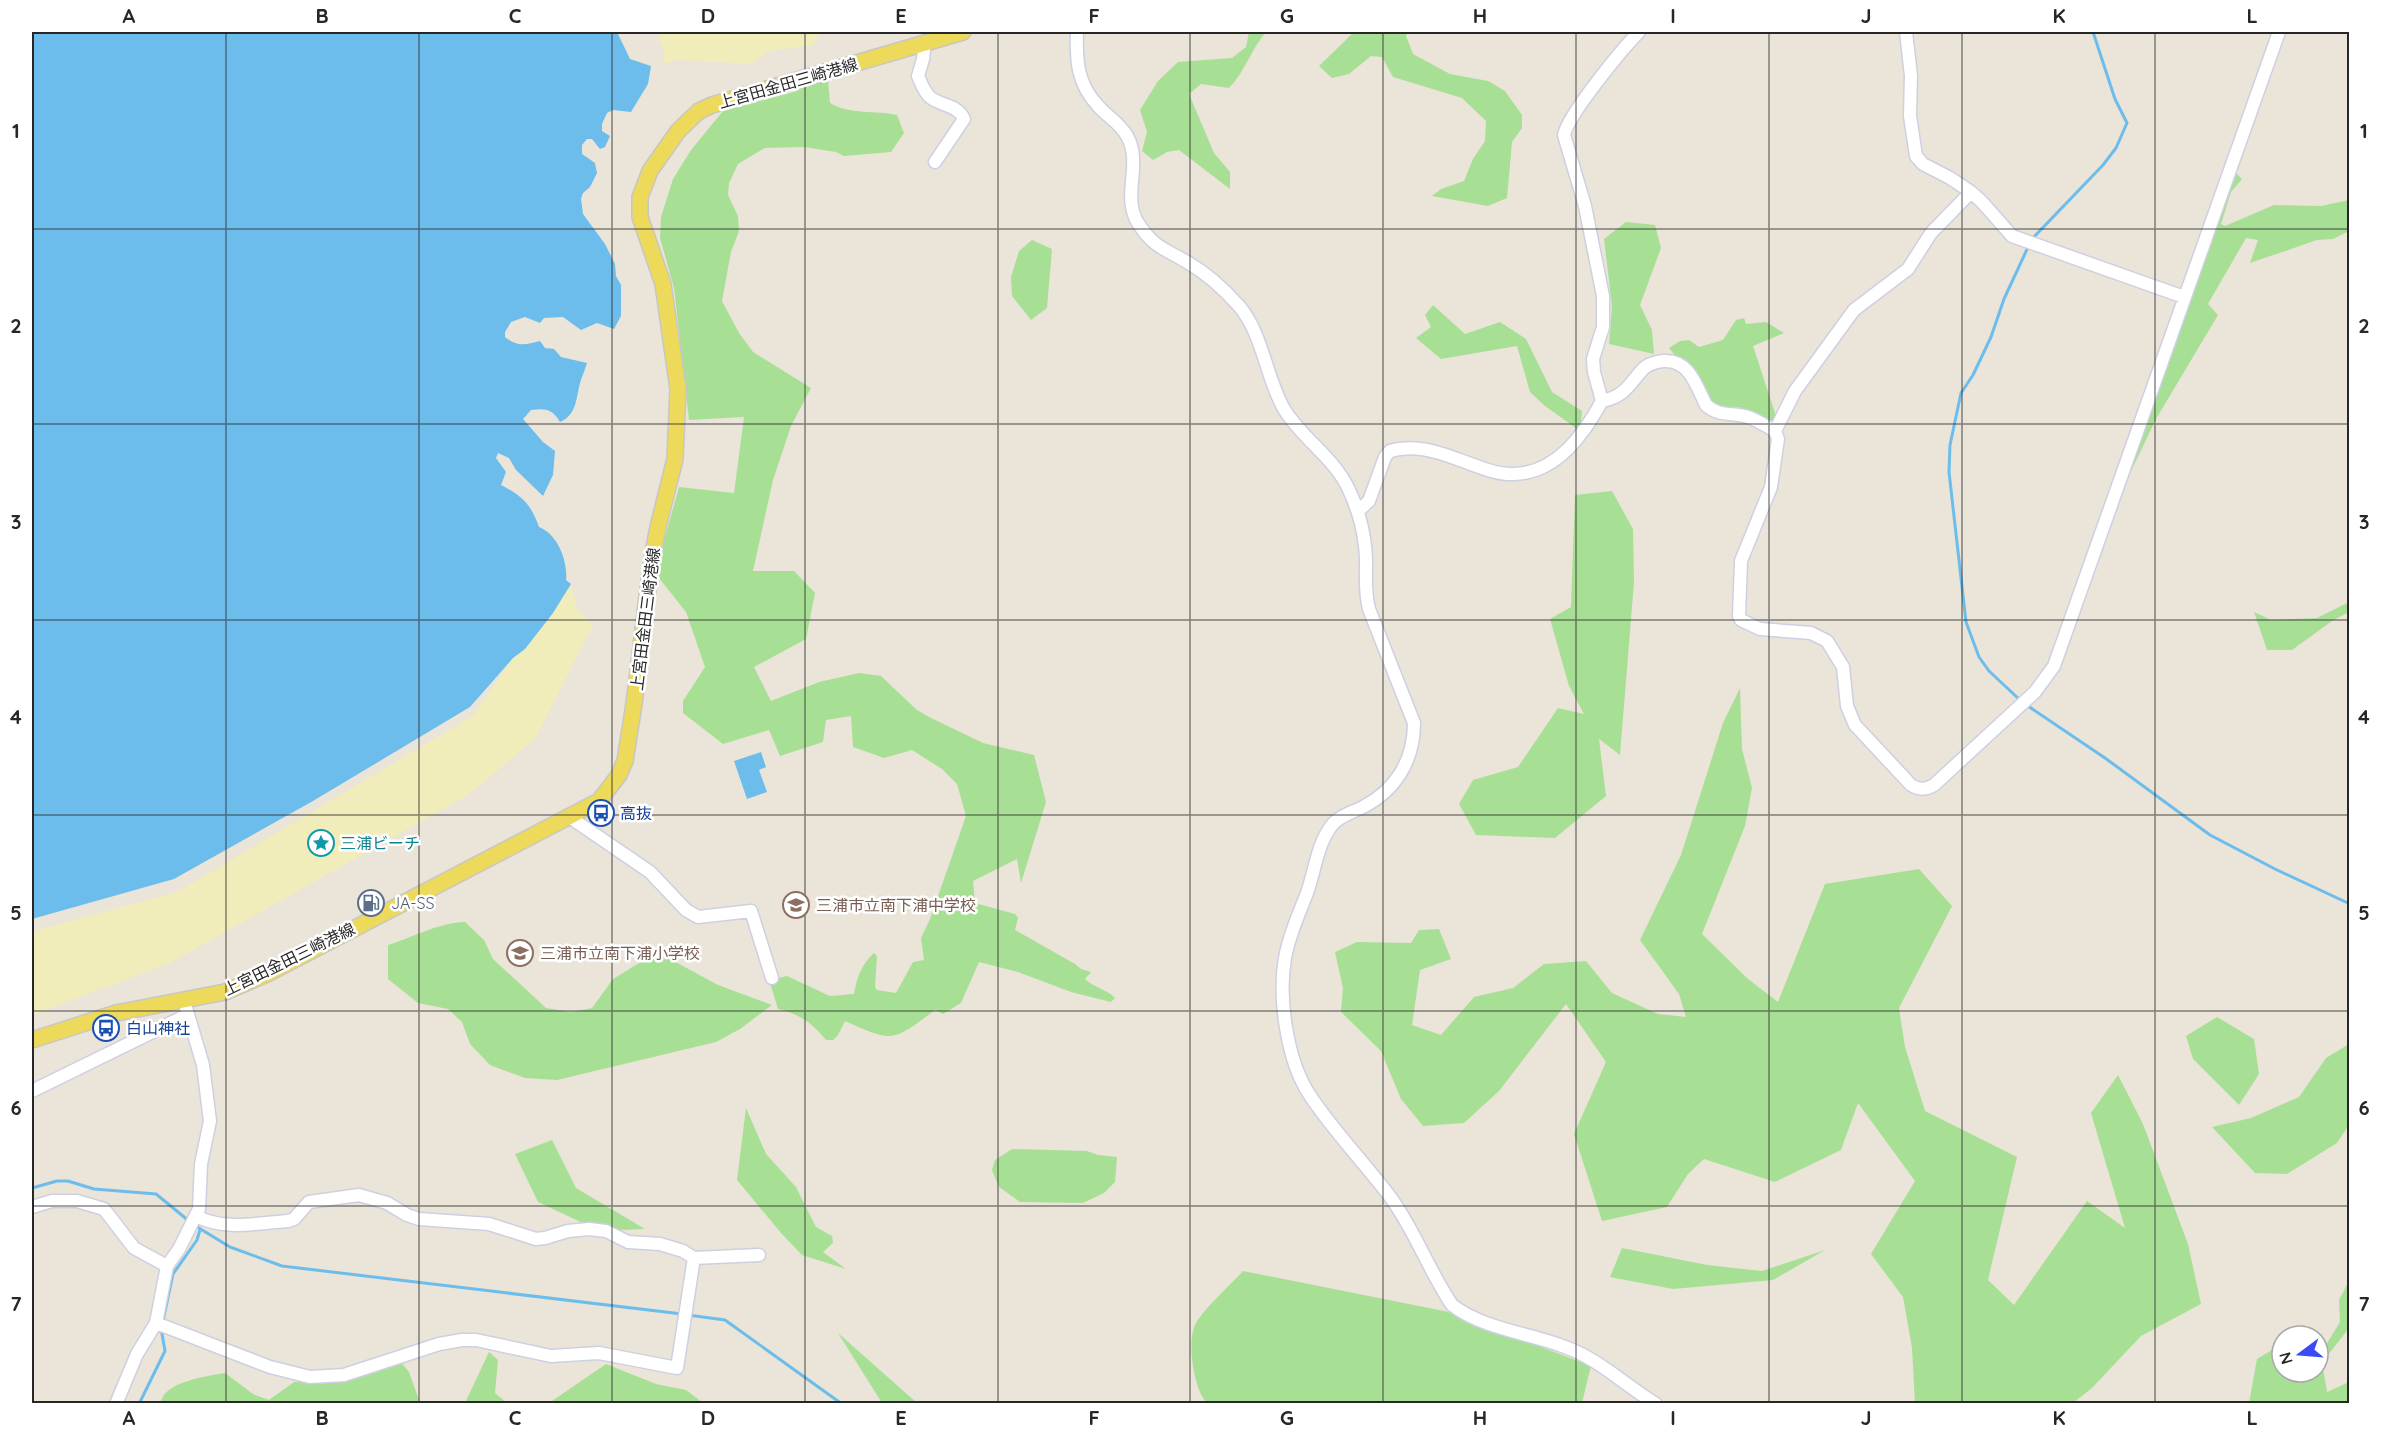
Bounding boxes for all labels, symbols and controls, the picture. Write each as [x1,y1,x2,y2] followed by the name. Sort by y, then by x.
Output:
[123,3,136,28] text: A
[315,3,329,28] text: B
[509,3,522,28] text: C
[701,3,715,28] text: D
[895,3,907,28] text: E
[1088,3,1100,28] text: F
[1280,3,1294,28] text: G
[1473,3,1487,28] text: H
[1670,3,1676,28] text: I
[1860,3,1872,28] text: J
[2052,3,2066,28] text: K
[2246,3,2258,28] text: L
[716,54,860,112] street label: 上宮田金田三崎港線
[12,118,20,143] text: 1
[2360,118,2368,143] text: 1
[10,313,22,338] text: 2
[2358,313,2370,338] text: 2
[11,509,21,534] text: 3
[2359,509,2369,534] text: 3
[626,546,664,692] street label: 上宮田金田三崎港線
[10,704,22,729] text: 4
[2358,704,2370,729] text: 4
[586,798,616,828] bus stop icon: 高抜
[620,803,652,823] place label: 高抜
[306,828,336,858] place icon: 三浦ビーチ
[340,833,420,853] place label: 三浦ビーチ
[356,888,386,918] fuel station icon: JA-SS
[781,890,811,920] school or university icon: 三浦市立南下浦中学校
[391,893,435,913] place label: JA-SS
[816,895,976,915] place label: 三浦市立南下浦中学校
[10,900,22,925] text: 5
[2358,900,2370,925] text: 5
[220,918,358,1000] street label: 上宮田金田三崎港線
[505,938,535,968] school or university icon: 三浦市立南下浦小学校
[540,943,700,963] place label: 三浦市立南下浦小学校
[91,1013,121,1043] bus stop icon: 白山神社
[126,1018,190,1038] place label: 白山神社
[10,1095,22,1120] text: 6
[2358,1095,2370,1120] text: 6
[11,1291,22,1316] text: 7
[2359,1291,2370,1316] text: 7
[2270,1324,2330,1384] north arrow
[2274,1350,2297,1367] text: N
[123,1405,136,1430] text: A
[315,1405,329,1430] text: B
[509,1405,522,1430] text: C
[701,1405,715,1430] text: D
[895,1405,907,1430] text: E
[1088,1405,1100,1430] text: F
[1280,1405,1294,1430] text: G
[1473,1405,1487,1430] text: H
[1670,1405,1676,1430] text: I
[1860,1405,1872,1430] text: J
[2052,1405,2066,1430] text: K
[2246,1405,2258,1430] text: L

